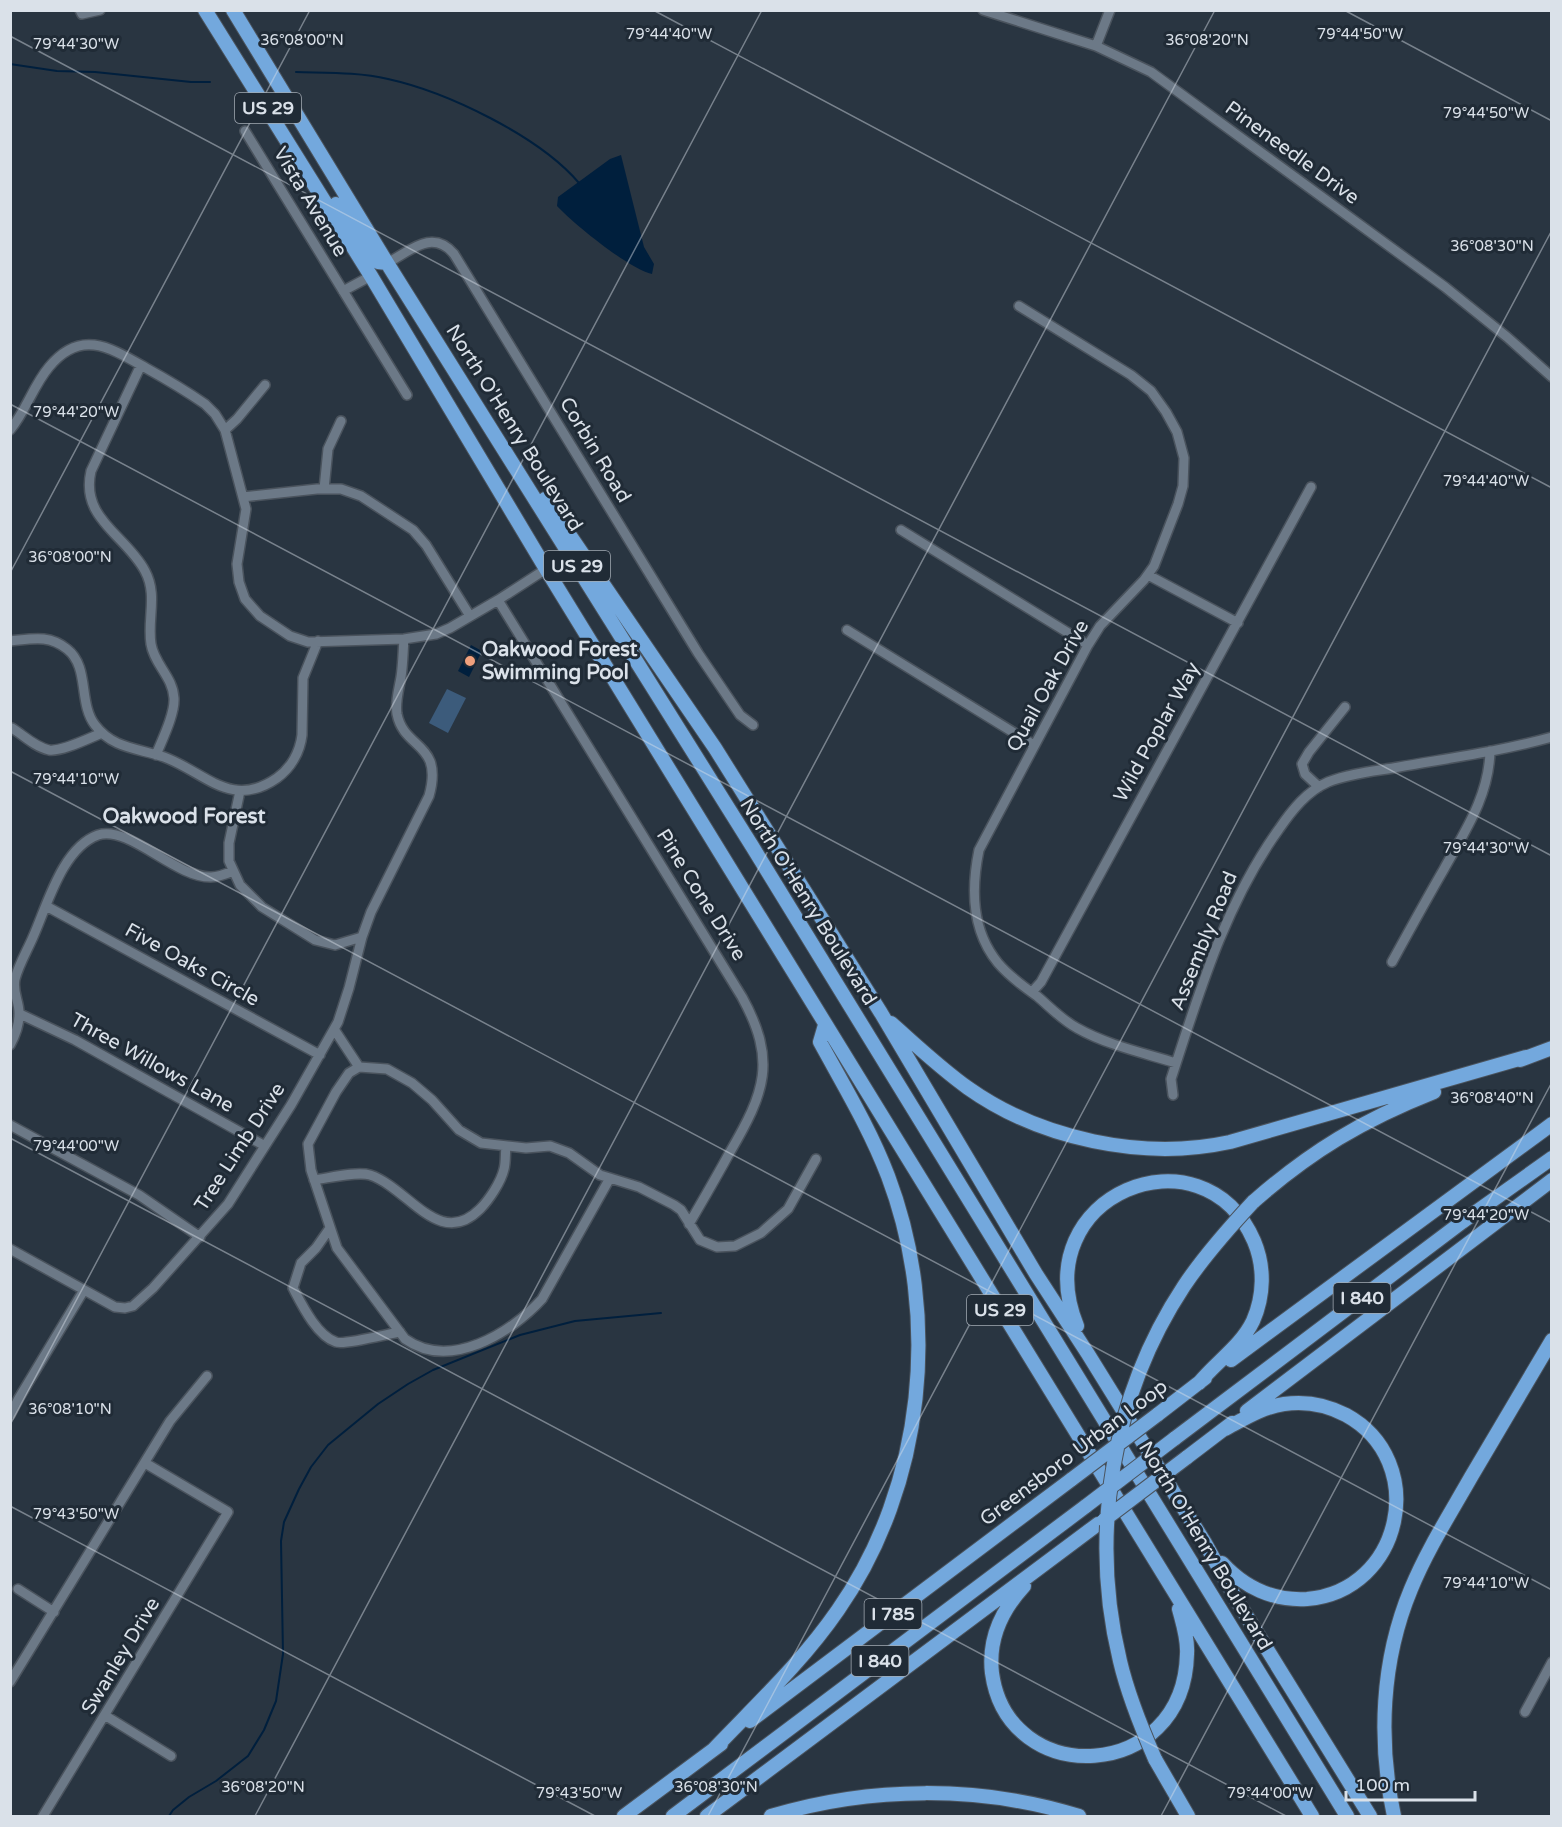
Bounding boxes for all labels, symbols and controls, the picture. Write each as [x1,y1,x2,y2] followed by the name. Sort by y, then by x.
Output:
[626,25,712,43] text: 79°44'40"W
[1317,25,1403,43] text: 79°44'50"W
[260,31,344,49] text: 36°08'00"N
[1165,31,1249,49] text: 36°08'20"N
[33,35,119,53] text: 79°44'30"W
[235,93,301,123] road number: US 29
[1220,96,1364,210] street label: Pineneedle Drive
[1443,104,1529,122] text: 79°44'50"W
[268,143,352,261] street label: Vista Avenue
[1450,237,1534,255] text: 36°08'30"N
[440,320,588,536] street label: North O'Henry Boulevard
[554,393,636,507] street label: Corbin Road
[33,403,119,421] text: 79°44'20"W
[1443,472,1529,490] text: 79°44'40"W
[28,548,112,566] text: 36°08'00"N
[544,551,610,581] road number: US 29
[1002,616,1094,756] street label: Quail Oak Drive
[482,638,638,685] place label: Oakwood Forest Swimming Pool
[463,654,477,668] marker: Oakwood Forest Swimming Pool
[1109,658,1205,806] street label: Wild Poplar Way
[33,770,119,788] text: 79°44'10"W
[734,794,882,1010] street label: North O'Henry Boulevard
[102,804,266,829] district label: Oakwood Forest
[651,825,751,965] street label: Pine Cone Drive
[1443,839,1529,857] text: 79°44'30"W
[1165,868,1243,1014] street label: Assembly Road
[121,918,263,1012] street label: Five Oaks Circle
[66,1008,238,1118] street label: Three Willows Lane
[190,1078,290,1216] street label: Tree Limb Drive
[1450,1089,1534,1107] text: 36°08'40"N
[33,1137,119,1155] text: 79°44'00"W
[1443,1206,1529,1224] text: 79°44'20"W
[1334,1283,1390,1313] road number: I 840
[967,1295,1033,1325] road number: US 29
[975,1375,1173,1531] street label: Greensboro Urban Loop
[28,1400,112,1418] text: 36°08'10"N
[1133,1437,1277,1655] street label: North O'Henry Boulevard
[33,1505,119,1523] text: 79°43'50"W
[1443,1574,1529,1592] text: 79°44'10"W
[77,1593,165,1719] street label: Swanley Drive
[864,1599,922,1629] road number: I 785
[852,1646,908,1676] road number: I 840
[1346,1764,1475,1802] scale bar
[1355,1774,1410,1796] text: 100 m
[221,1778,305,1796] text: 36°08'20"N
[674,1778,758,1796] text: 36°08'30"N
[536,1784,622,1802] text: 79°43'50"W
[1227,1784,1313,1802] text: 79°44'00"W

